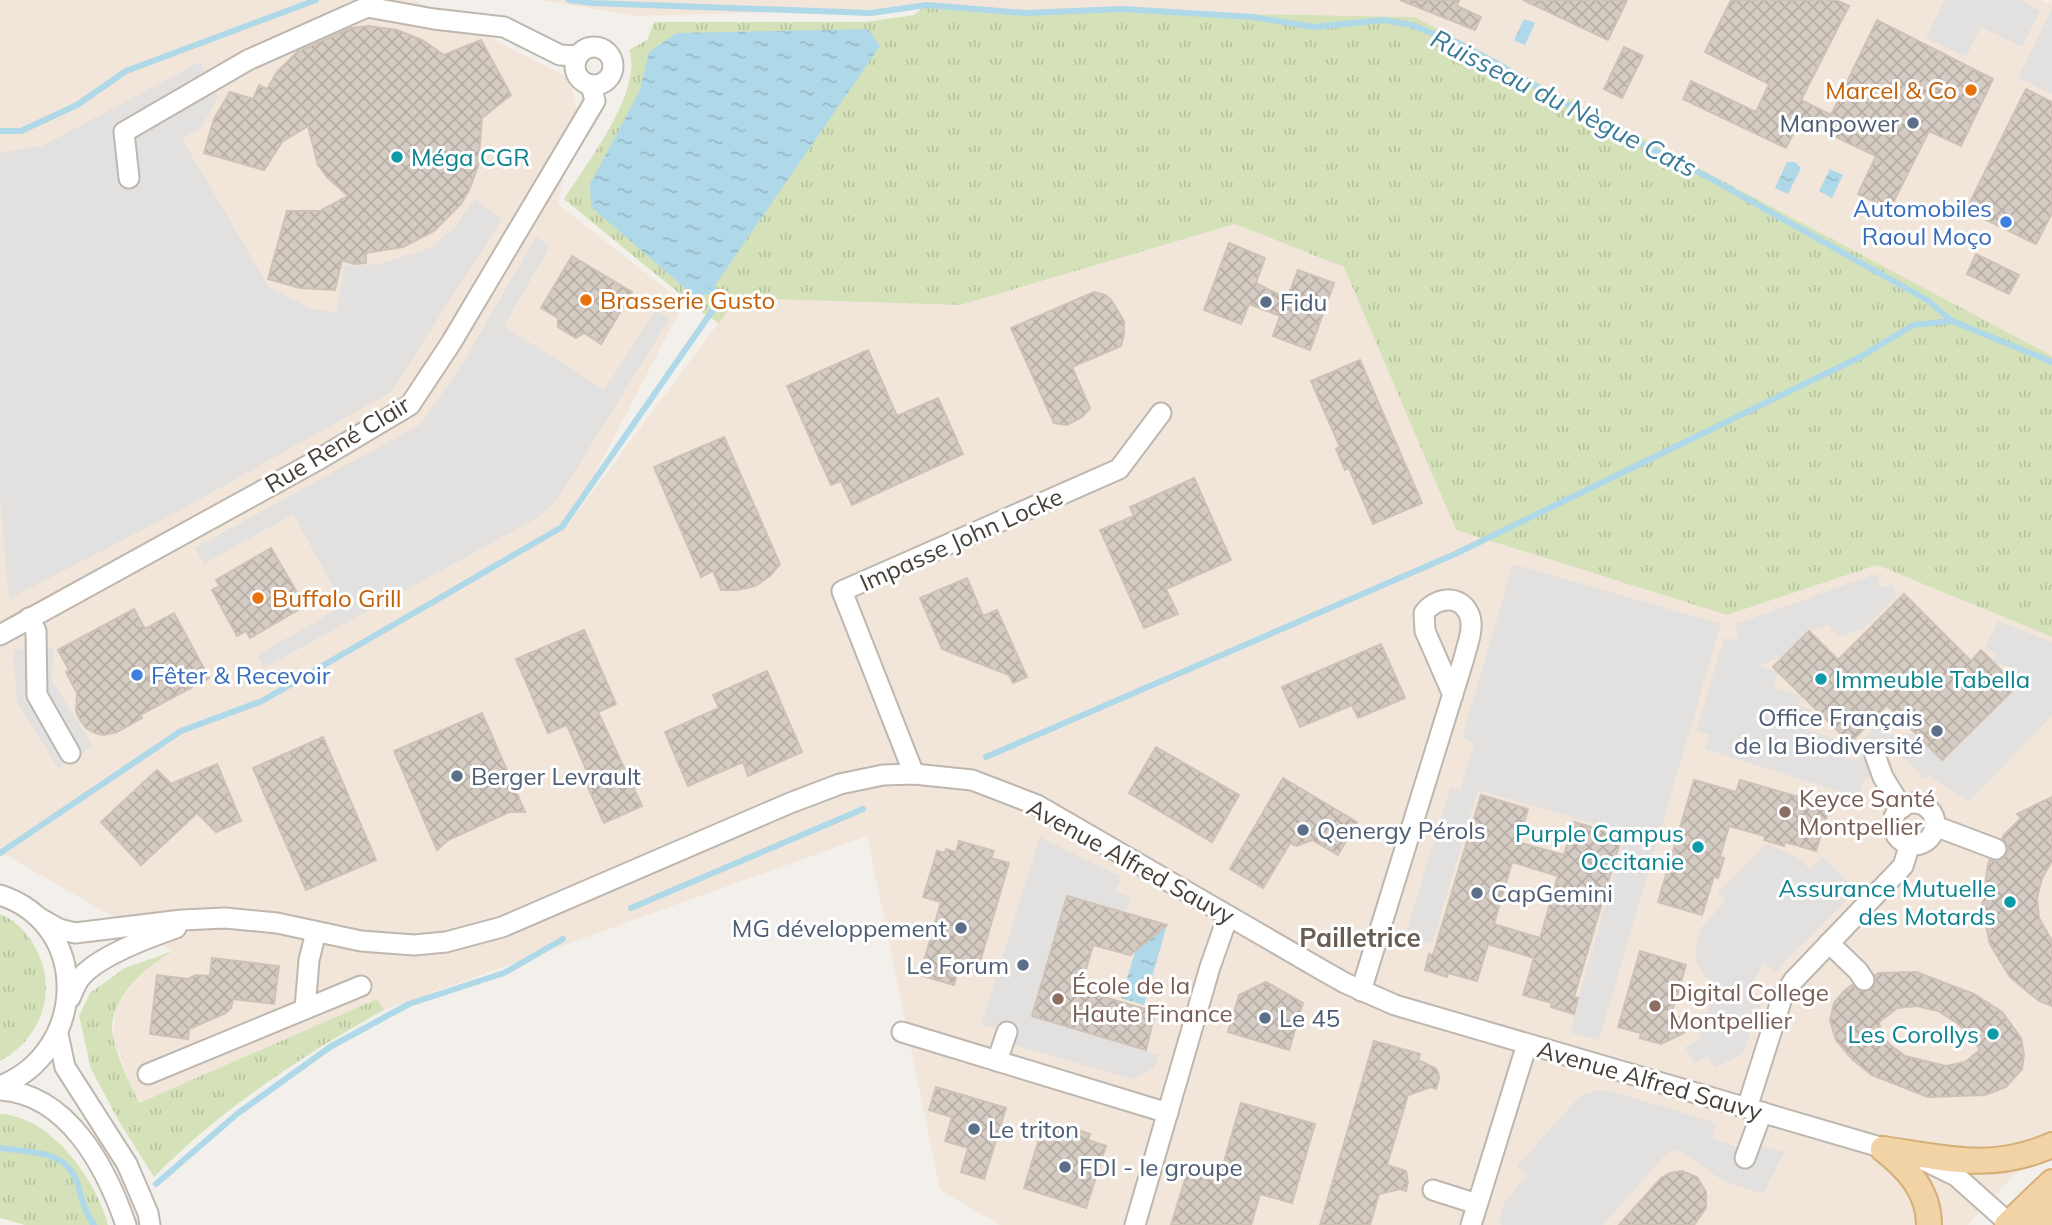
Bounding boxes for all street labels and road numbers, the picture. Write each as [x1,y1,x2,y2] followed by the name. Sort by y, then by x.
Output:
[259,389,415,499] street label: Rue René Clair
[855,481,1067,597] street label: Impasse John Locke
[1022,792,1240,931] street label: Avenue Alfred Sauvy
[1534,1034,1766,1127] street label: Avenue Alfred Sauvy

